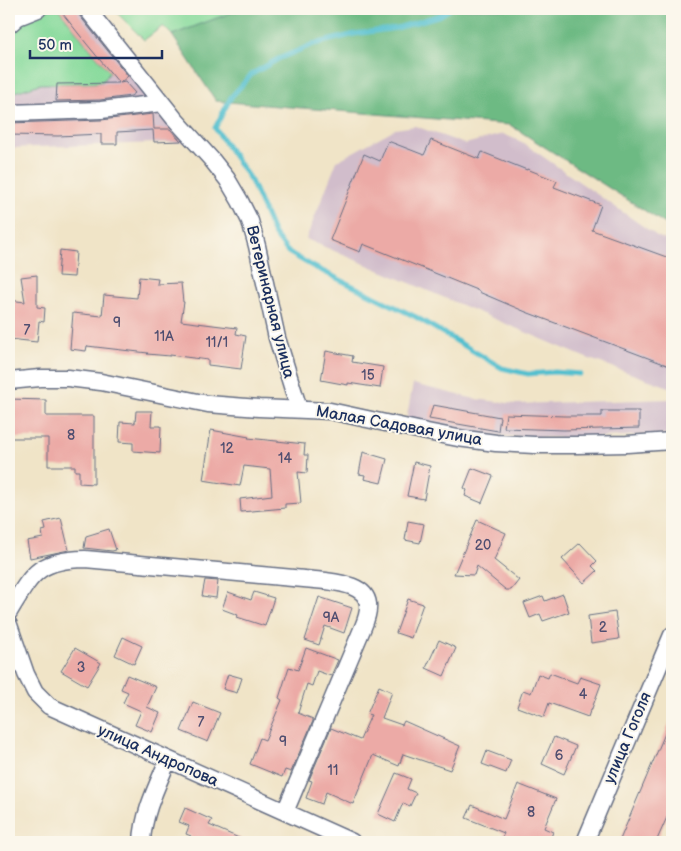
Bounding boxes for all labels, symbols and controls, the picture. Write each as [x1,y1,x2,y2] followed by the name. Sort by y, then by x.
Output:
[30,28,162,60] scale bar
[38,36,72,55] text: 50 m
[242,224,298,381] street label: Ветеринарная улица
[113,314,121,331] house number: 9
[24,322,31,339] house number: 7
[154,328,174,345] house number: 11А
[206,334,228,351] house number: 11/1
[361,367,375,384] house number: 15
[315,402,484,450] street label: Малая Садовая улица
[67,427,75,444] house number: 8
[220,440,235,457] house number: 12
[278,450,292,467] house number: 14
[475,537,491,554] house number: 20
[323,609,340,626] house number: 9А
[599,619,608,636] house number: 2
[77,659,85,676] house number: 3
[579,686,588,703] house number: 4
[600,689,656,787] street label: улица Гоголя
[198,714,205,731] house number: 7
[95,721,222,791] street label: улица Андропова
[279,733,287,750] house number: 9
[555,747,564,764] house number: 6
[328,762,338,779] house number: 11
[527,804,535,821] house number: 8

